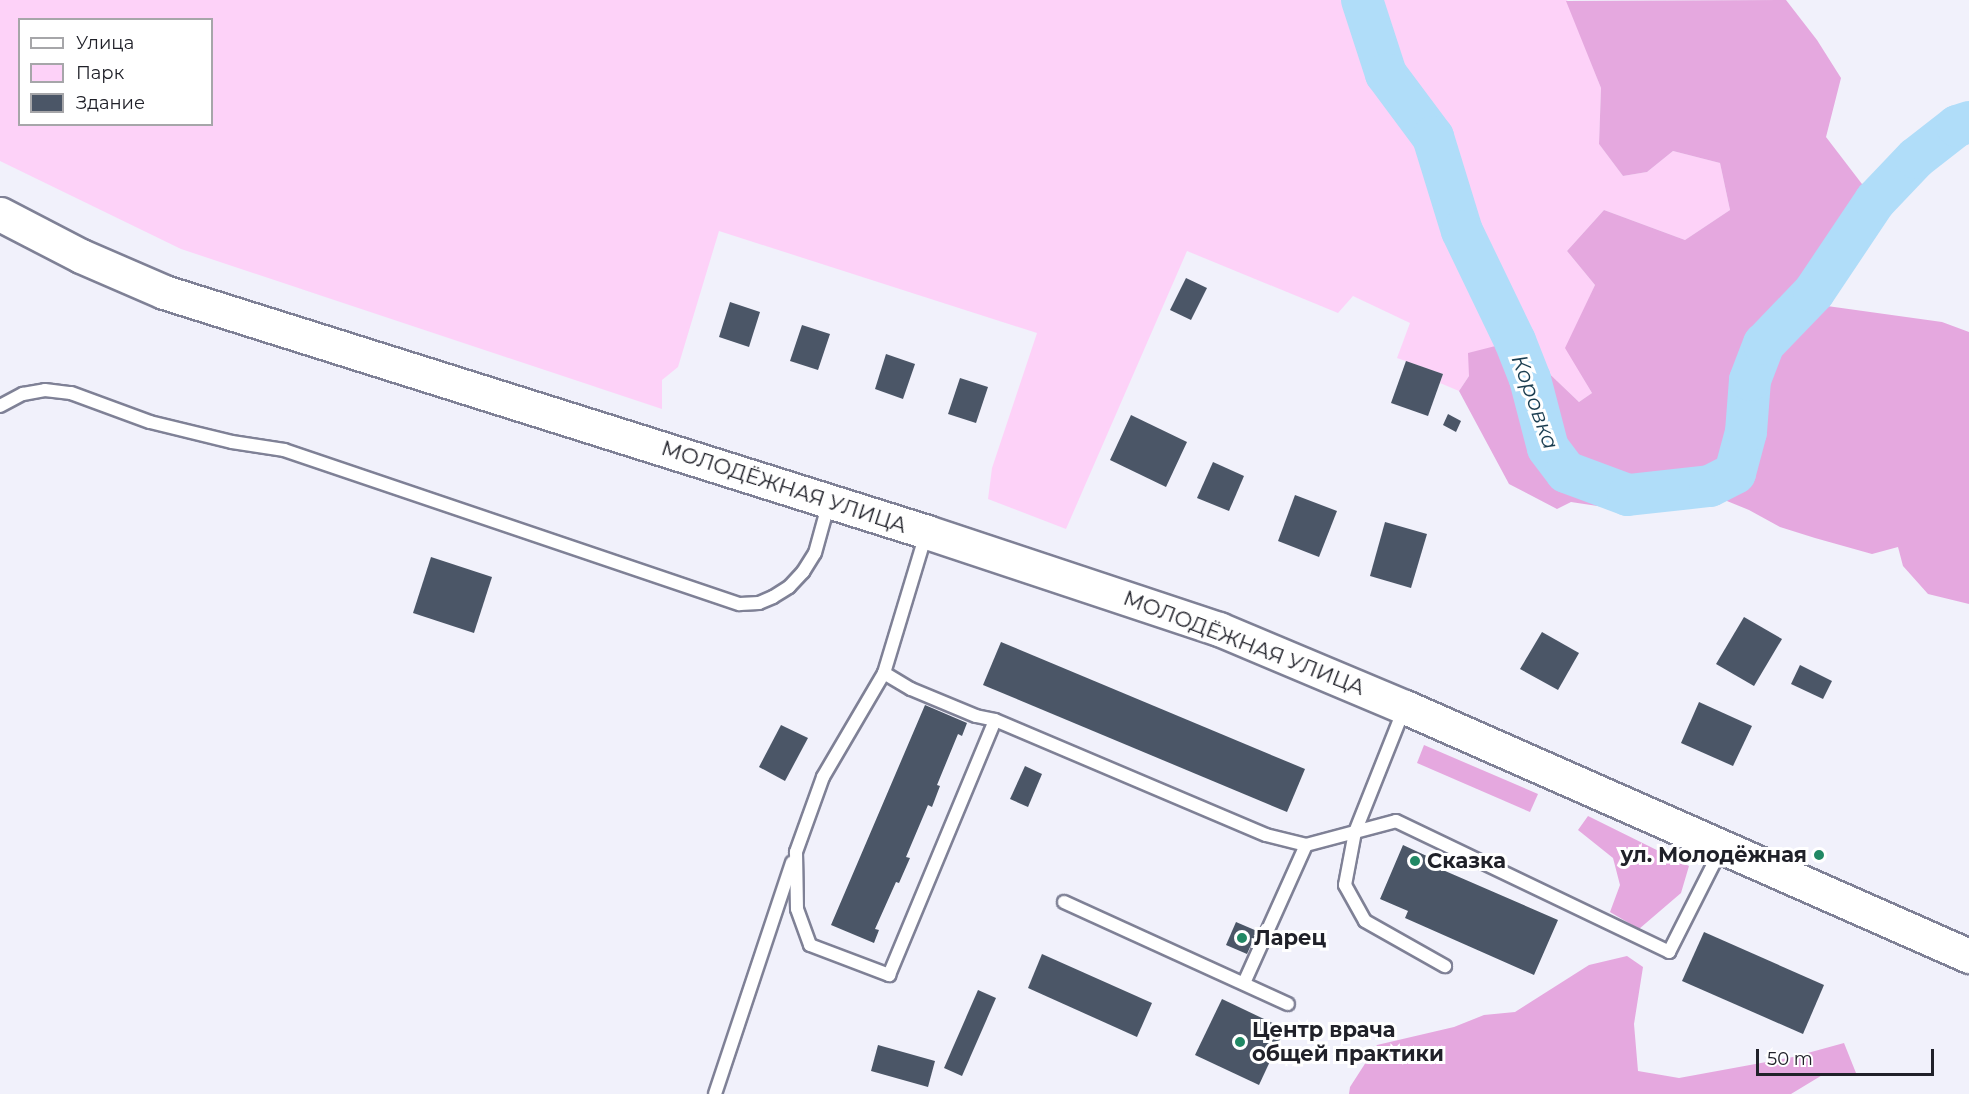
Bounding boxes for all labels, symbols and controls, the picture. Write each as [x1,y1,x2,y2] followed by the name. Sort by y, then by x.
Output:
[18,18,213,126] legend
[76,32,134,54] text: Улица
[76,62,124,84] text: Парк
[76,92,145,114] text: Здание
[1506,351,1564,453] water label: Коровка
[658,435,910,539] street label: МОЛОДЁЖНАЯ УЛИЦА
[1120,585,1368,701] street label: МОЛОДЁЖНАЯ УЛИЦА
[1621,842,1807,868] place label: ул. Молодёжная
[1427,848,1506,874] place label: Сказка
[1812,848,1826,862] marker: ул. Молодёжная
[1408,854,1422,868] marker: Сказка
[1254,925,1326,951] place label: Ларец
[1235,931,1249,945] marker: Ларец
[1252,1017,1444,1067] place label: Центр врача общей практики
[1233,1035,1247,1049] marker: Центр врача общей практики
[1759,1037,1938,1075] scale bar
[1767,1048,1813,1070] text: 50 m

